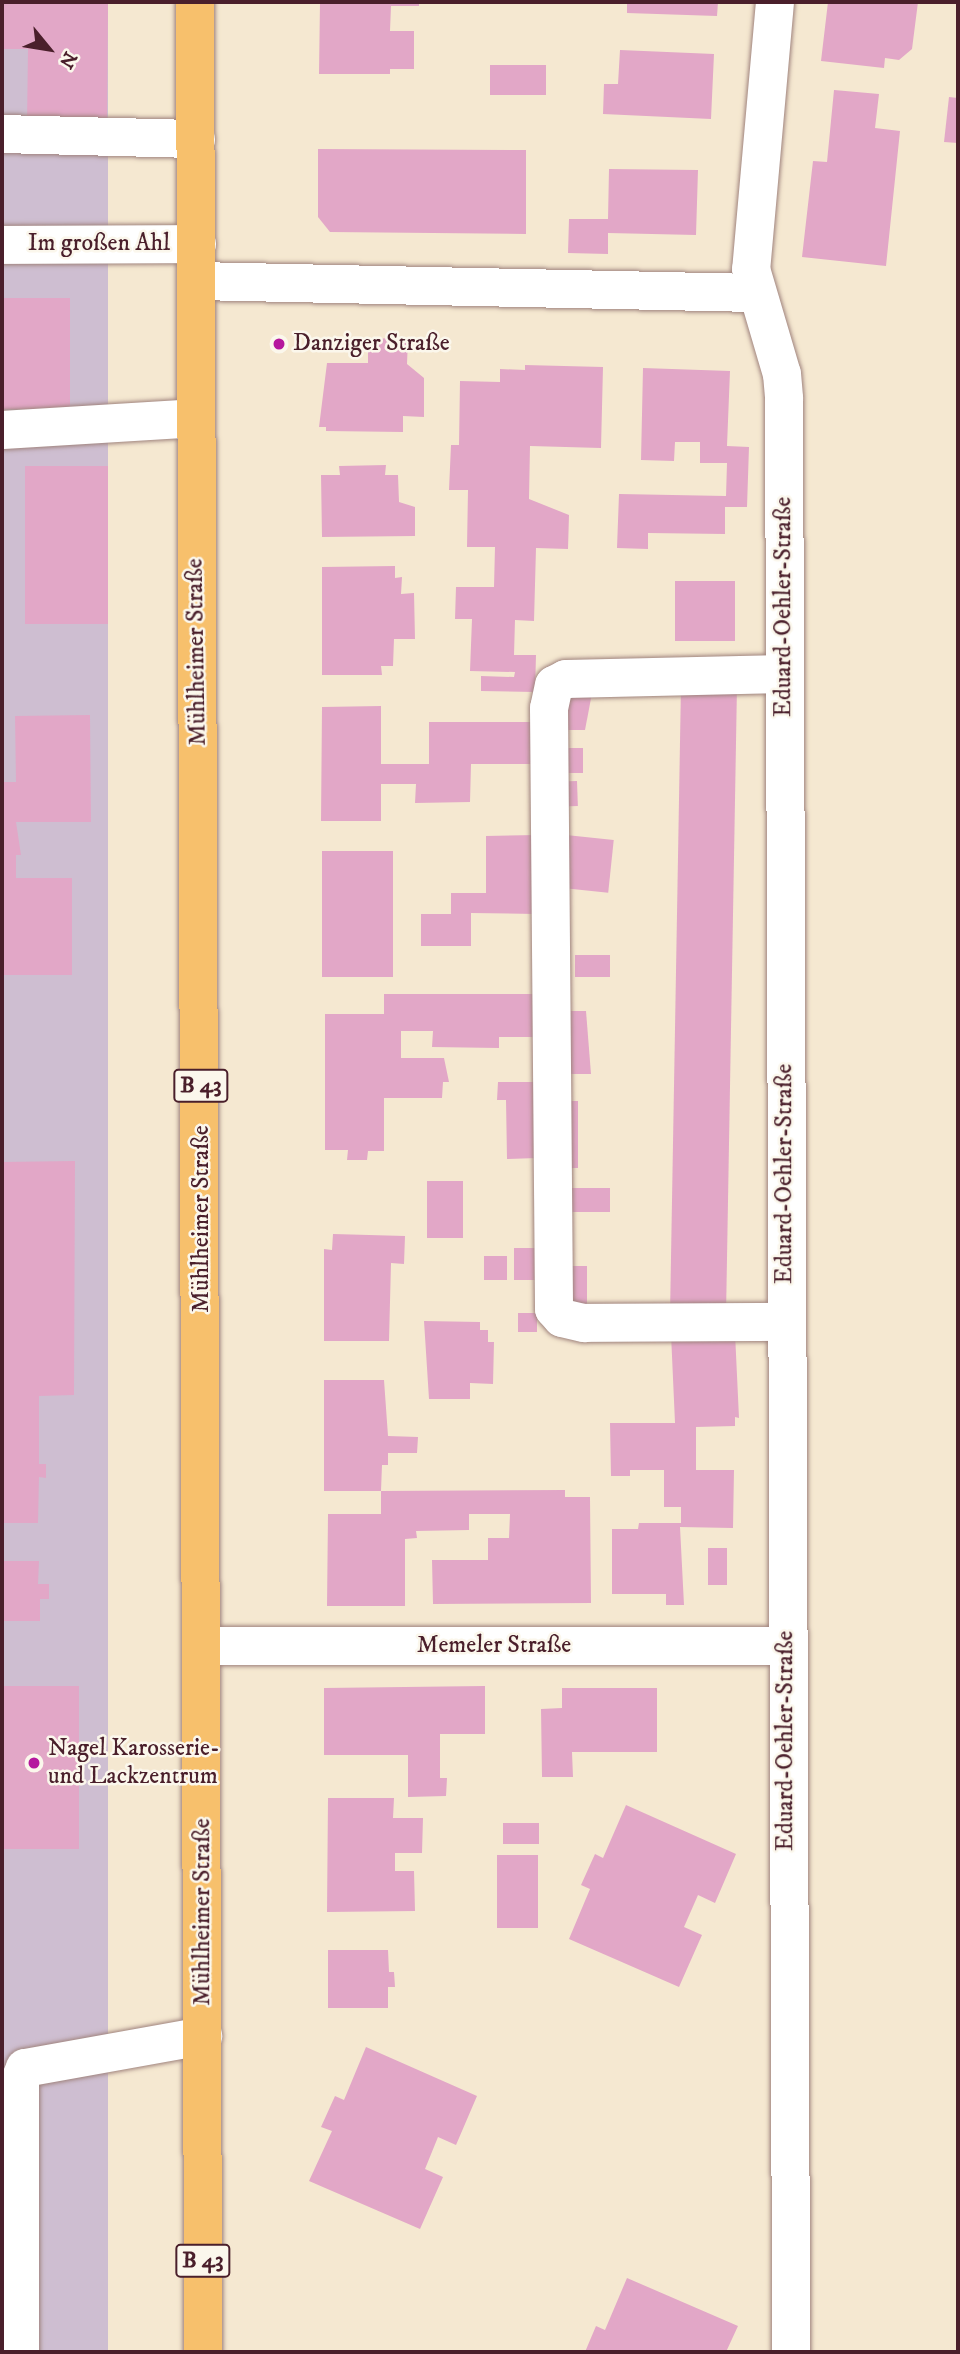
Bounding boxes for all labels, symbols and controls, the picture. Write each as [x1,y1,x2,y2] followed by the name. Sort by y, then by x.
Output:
[14,14,84,84] north arrow
[54,47,81,72] text: N
[28,230,170,258] street label: Im großen Ahl
[293,330,450,358] place label: Danziger Straße
[271,336,287,352] marker: Danziger Straße
[770,497,798,717] street label: Eduard-Oehler-Straße
[181,558,213,746] street label: Mühlheimer Straße
[771,1064,799,1284] street label: Eduard-Oehler-Straße
[173,1066,229,1106] road number: B 43
[188,1125,216,1313] street label: Mühlheimer Straße
[772,1631,800,1851] street label: Eduard-Oehler-Straße
[417,1632,571,1660] street label: Memeler Straße
[48,1735,220,1791] place label: Nagel Karosserie- und Lackzentrum
[26,1755,42,1771] marker: Nagel Karosserie- und Lackzentrum
[189,1818,217,2006] street label: Mühlheimer Straße
[175,2242,231,2280] road number: B 43

